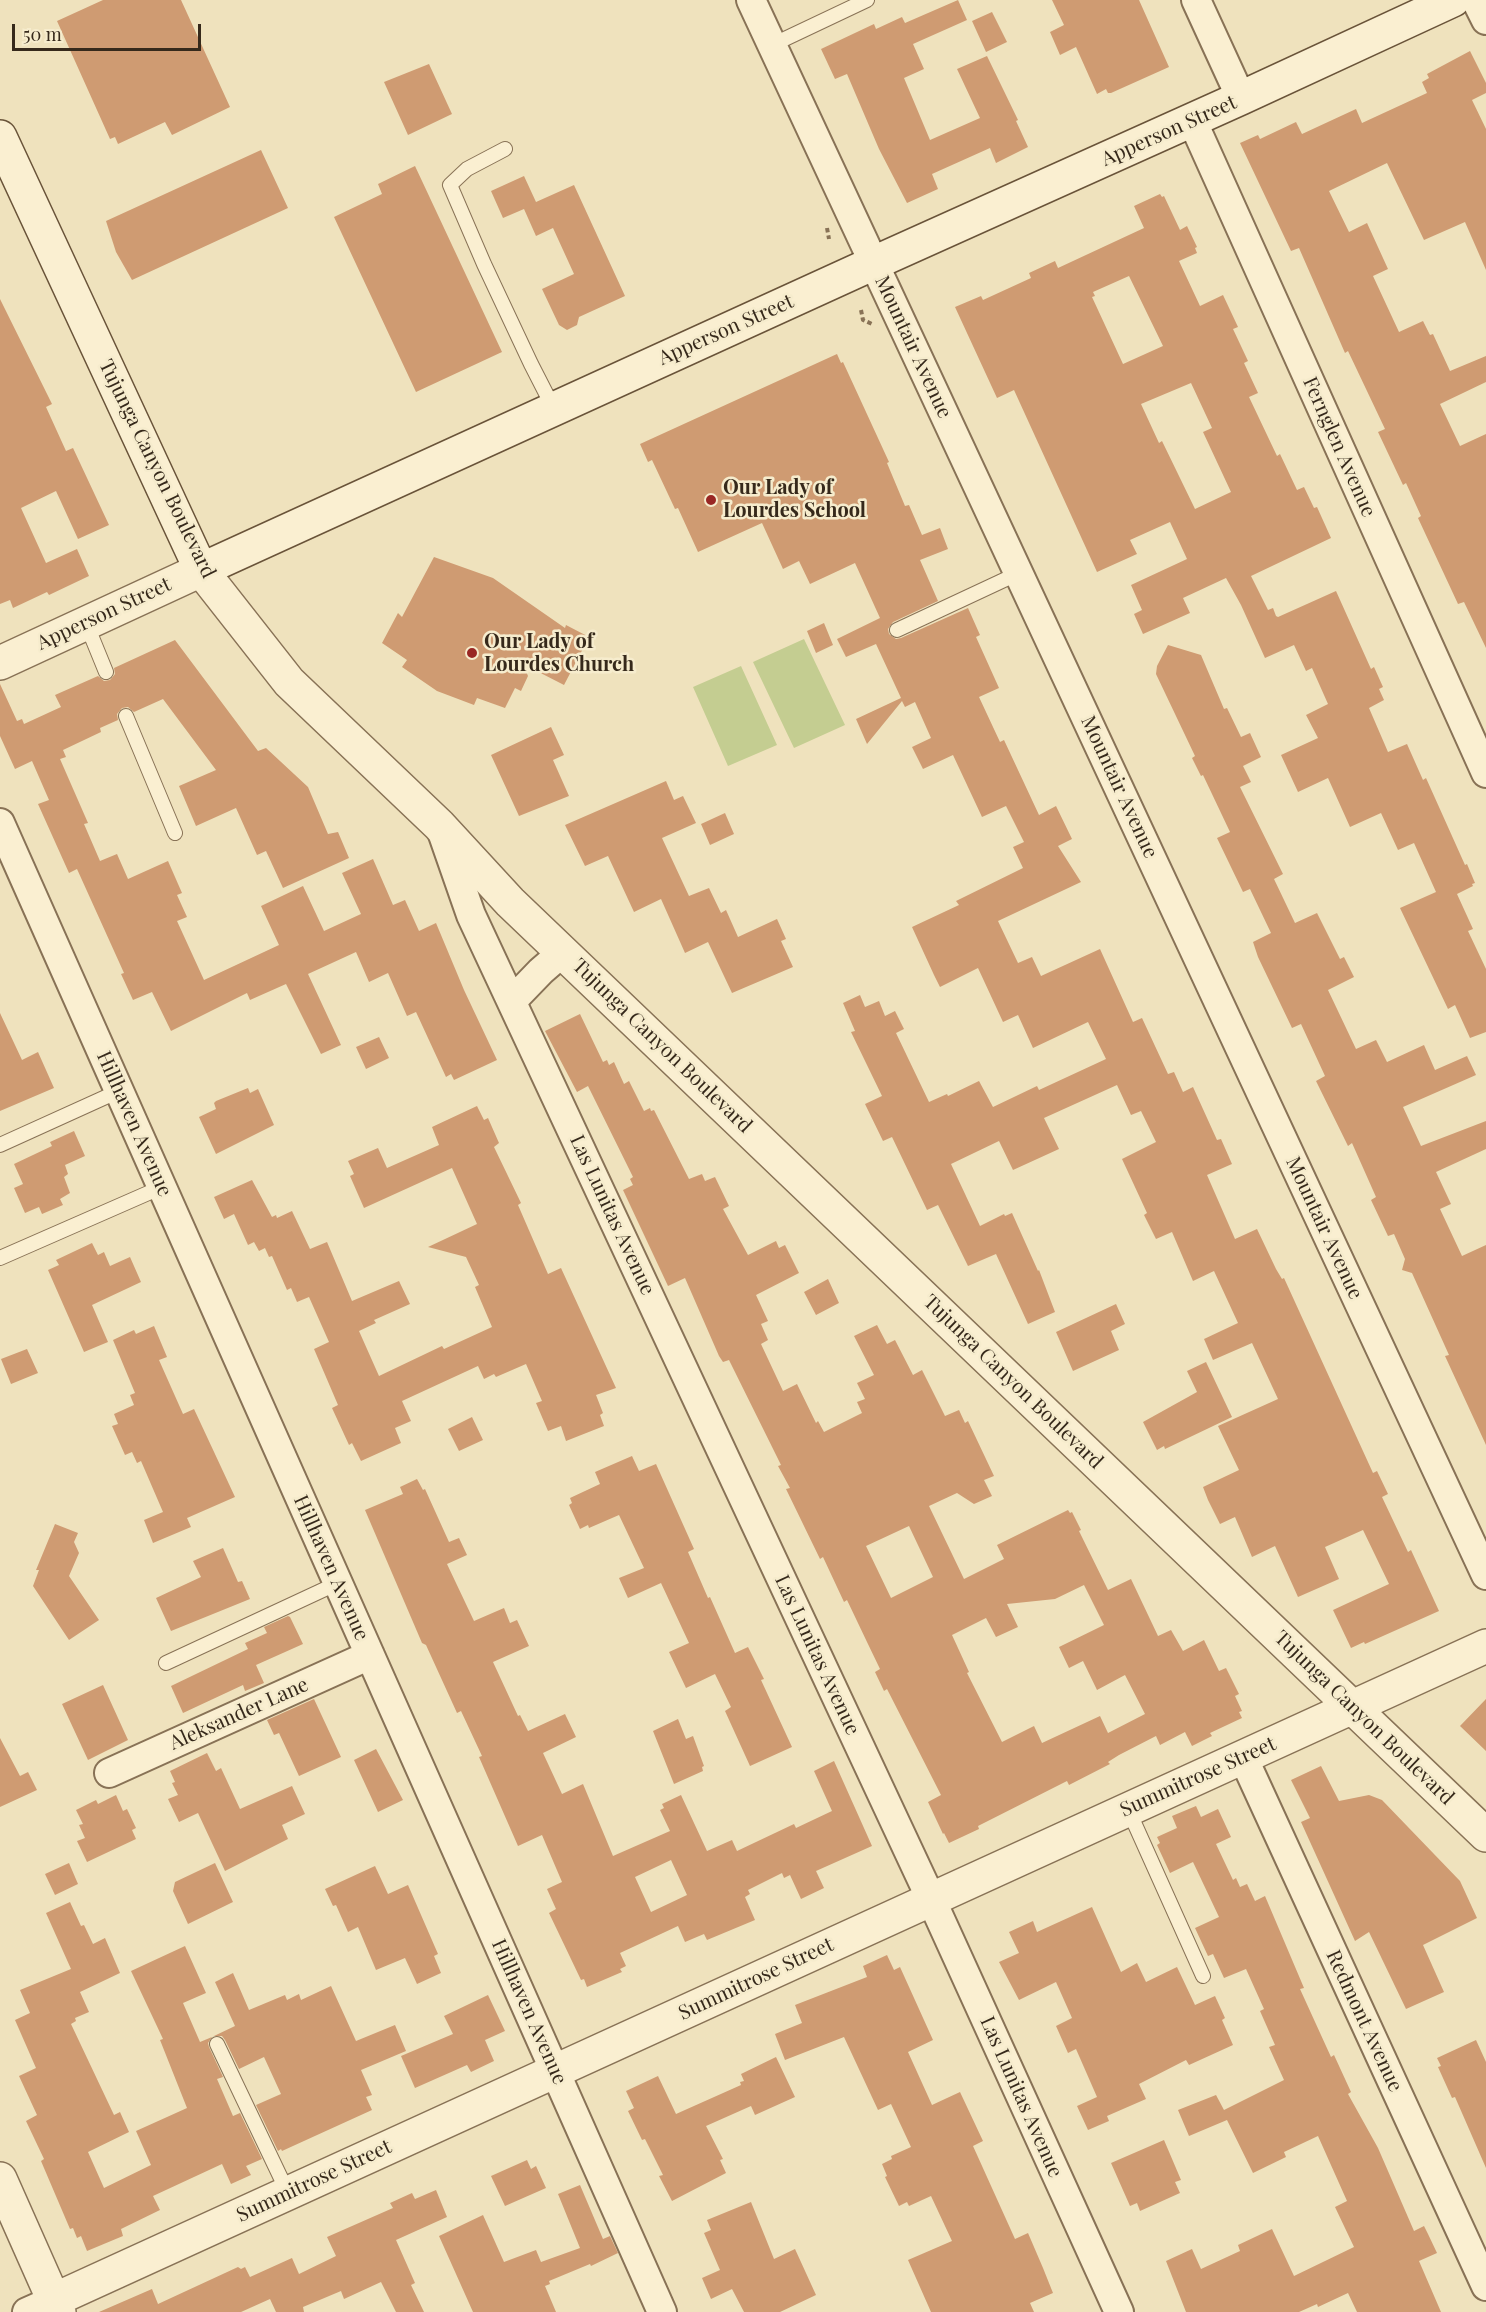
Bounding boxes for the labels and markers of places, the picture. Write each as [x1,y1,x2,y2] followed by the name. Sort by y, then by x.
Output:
[723,476,866,523] place label: Our Lady of Lourdes School
[704,493,718,507] marker: Our Lady of Lourdes School
[484,630,634,677] place label: Our Lady of Lourdes Church
[465,646,479,660] marker: Our Lady of Lourdes Church

